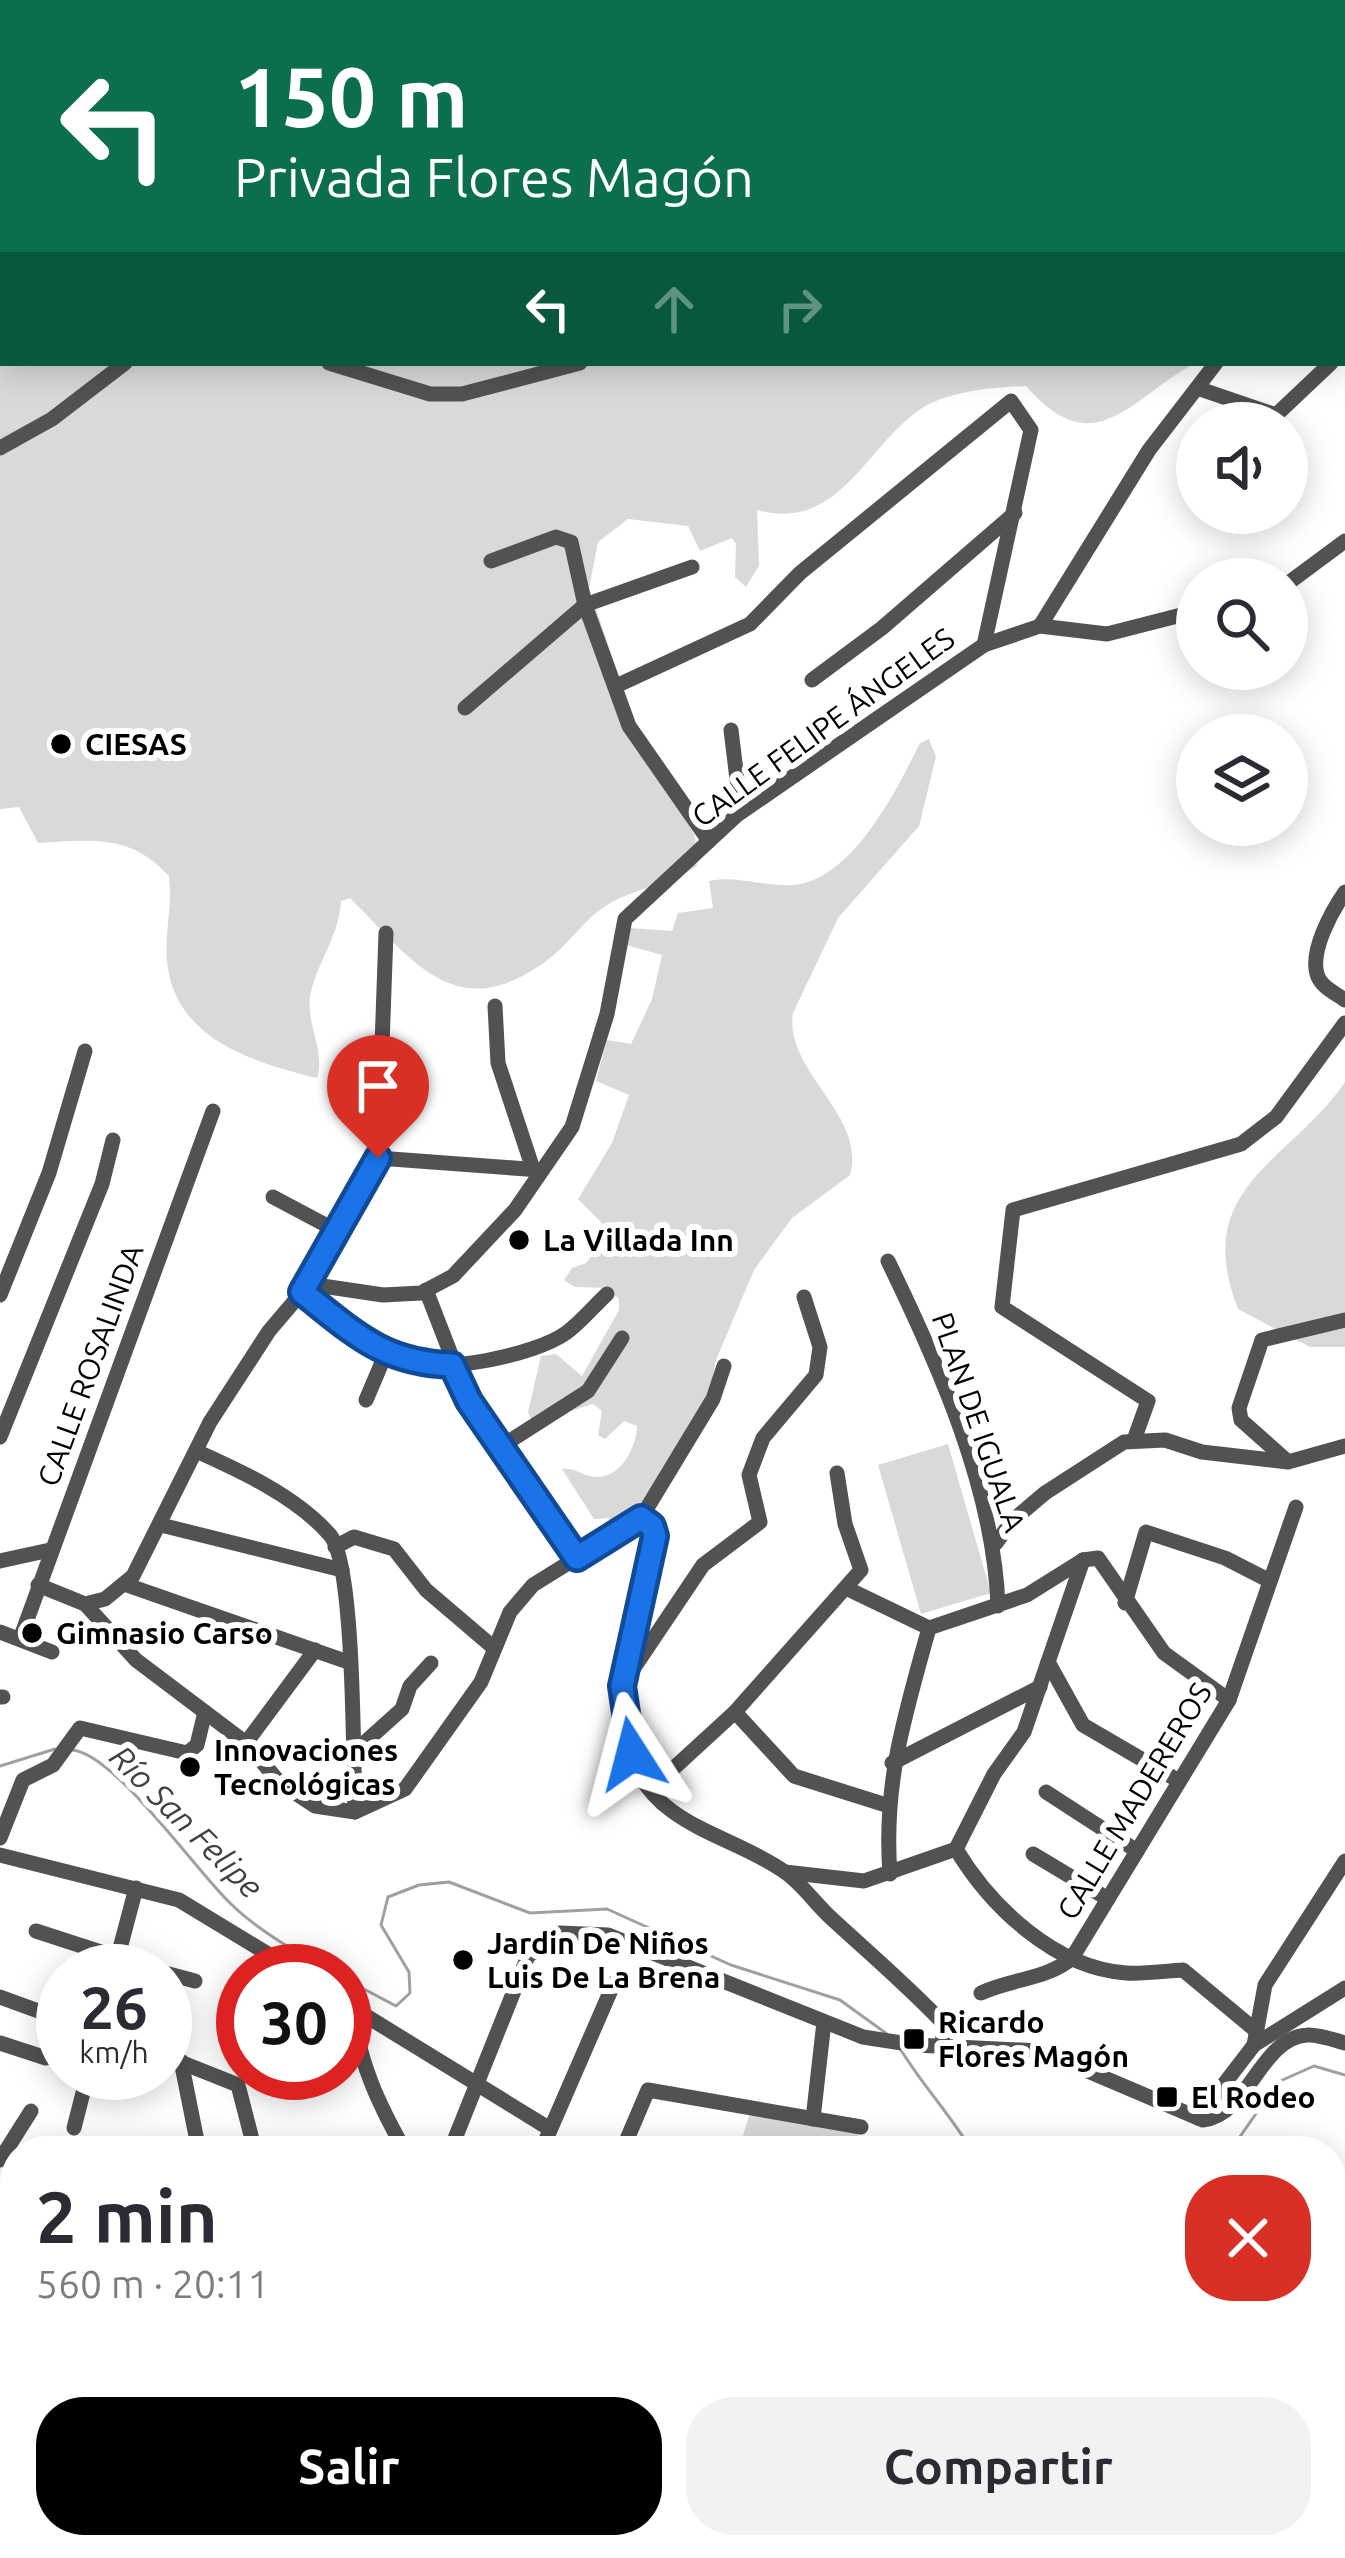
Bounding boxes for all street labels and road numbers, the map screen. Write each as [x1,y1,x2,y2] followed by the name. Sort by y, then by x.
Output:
[685,620,961,833] street label: CALLE FELIPE ÁNGELES
[30,1239,150,1491] street label: CALLE ROSALINDA
[926,1308,1033,1537] street label: PLAN DE IGUALA
[1050,1677,1218,1925] street label: CALLE MADEREROS

